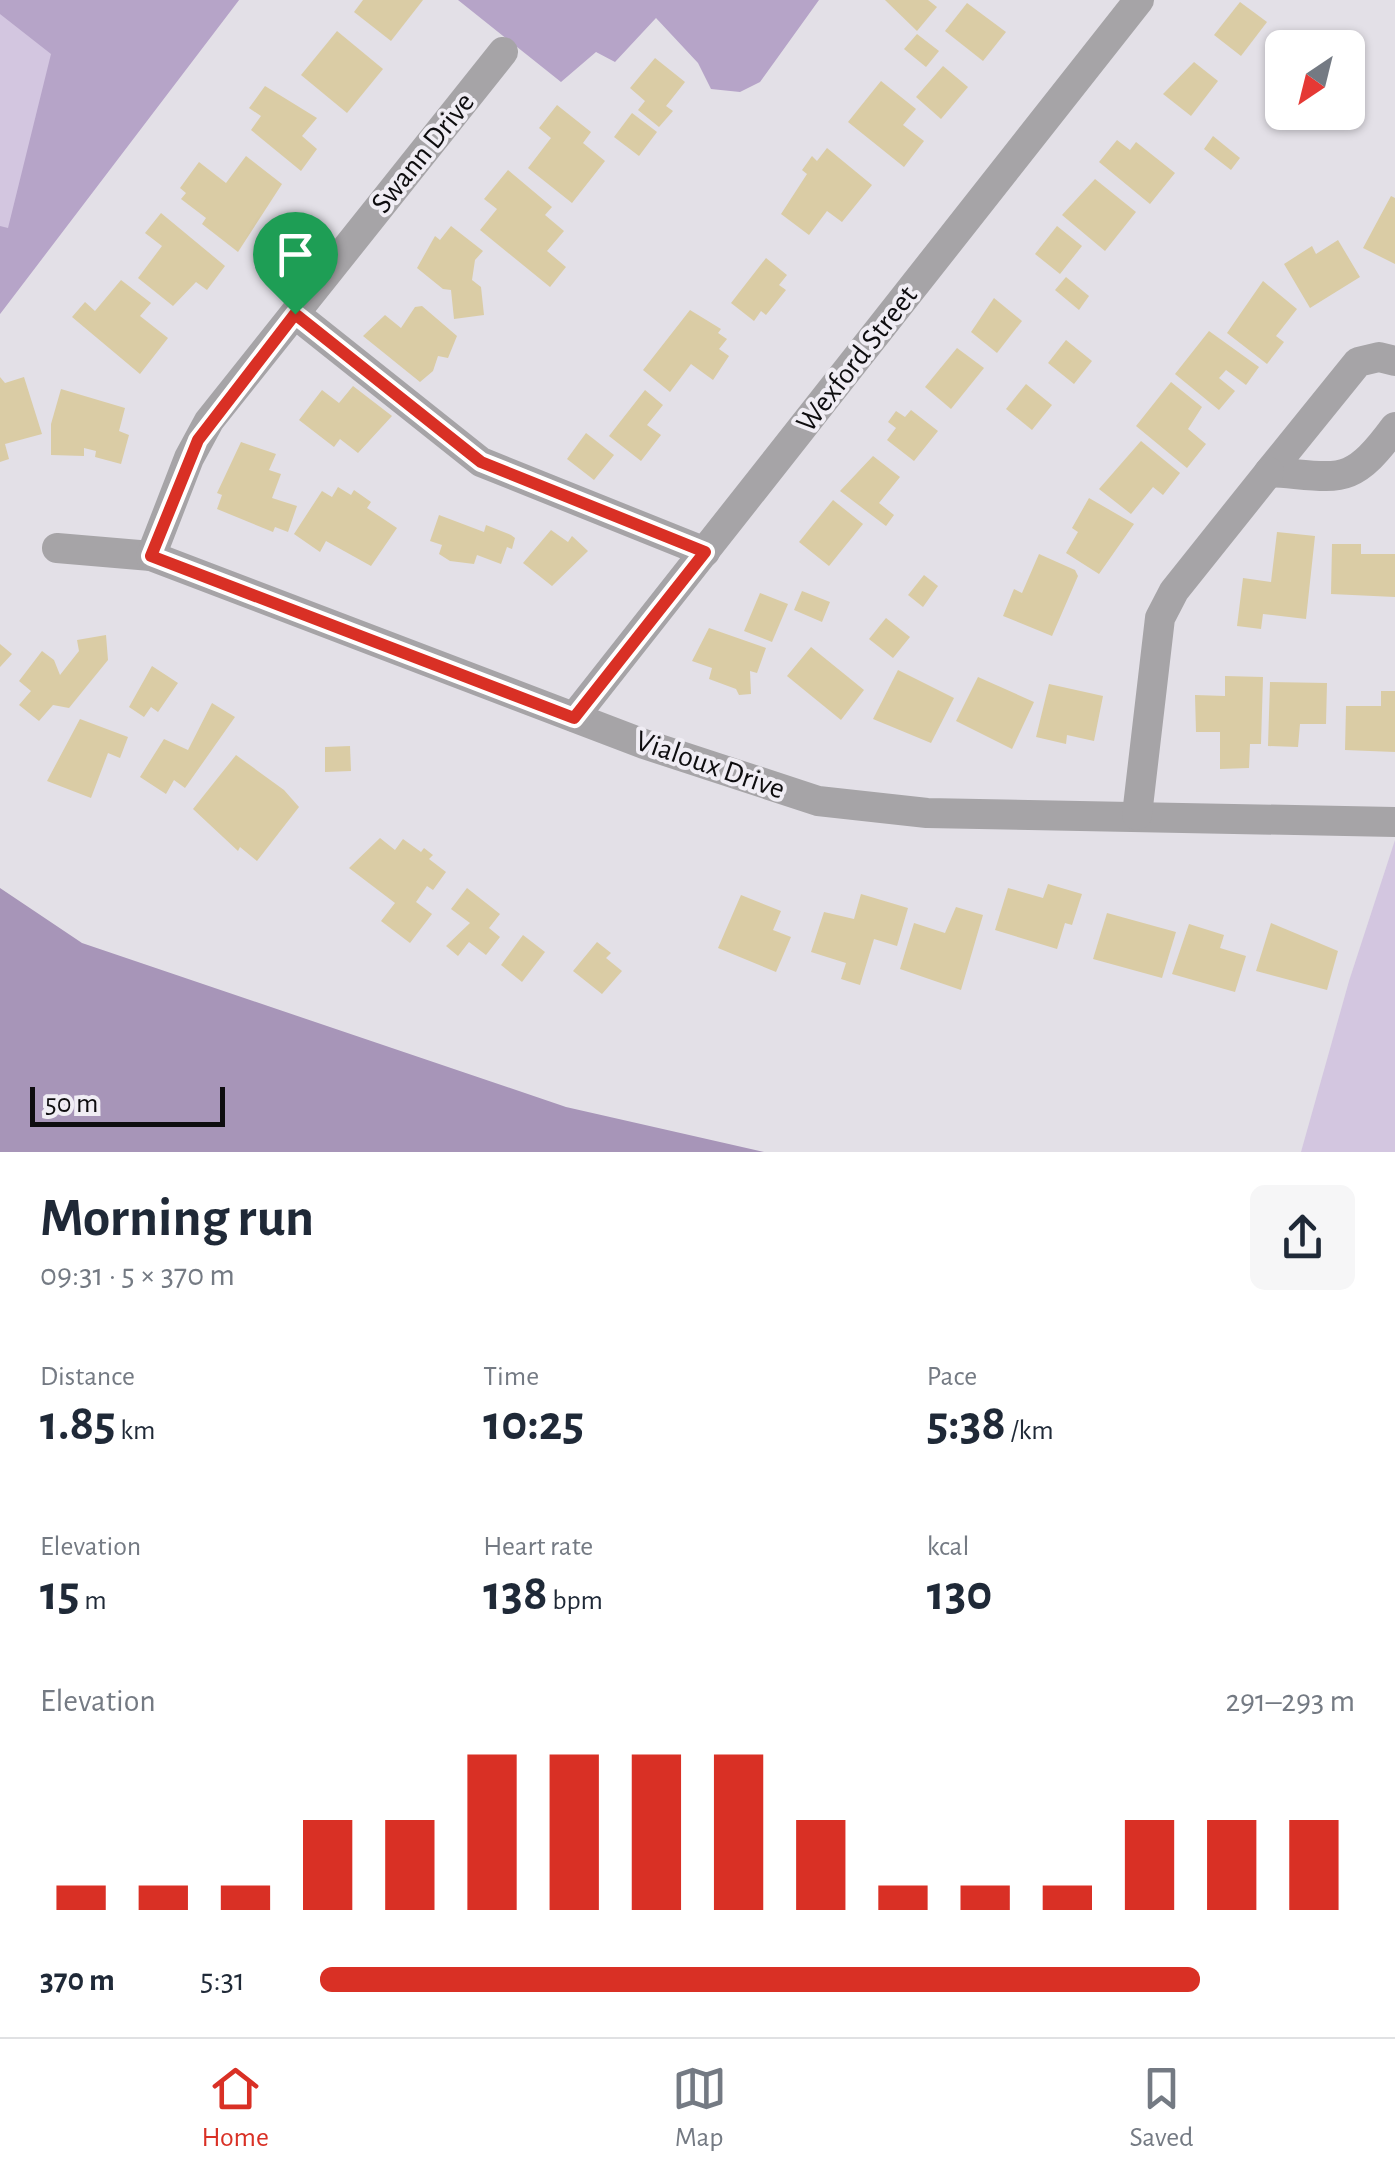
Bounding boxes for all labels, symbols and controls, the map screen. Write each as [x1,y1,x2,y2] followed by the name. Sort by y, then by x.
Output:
[1265,30,1365,130] north arrow
[1265,30,1365,130] map controls
[366,87,480,219] street label: Swann Drive
[253,212,338,315] pin
[268,227,323,282] icon: arrive
[791,280,923,438] street label: Wexford Street
[631,725,789,805] street label: Vialoux Drive
[30,1082,225,1126] scale bar
[45,1090,99,1118] text: 50 m
[1250,1185,1355,1290] button: share
[40,1191,314,1246] text: Morning run
[40,1259,235,1291] text: 09:31 · 5 × 370 m
[40,1363,135,1391] text: Distance
[483,1363,539,1391] text: Time
[927,1363,977,1391] text: Pace
[40,1399,116,1449] text: 1.85
[483,1399,584,1449] text: 10:25
[927,1399,1006,1449] text: 5:38
[116,1417,156,1445] text: km
[1006,1417,1054,1445] text: /km
[40,1533,141,1561] text: Elevation
[483,1533,593,1561] text: Heart rate
[927,1533,969,1561] text: kcal
[40,1569,80,1619] text: 15
[483,1569,548,1619] text: 138
[927,1569,992,1619] text: 130
[80,1587,107,1615] text: m
[548,1587,603,1615] text: bpm
[40,1685,156,1717] text: Elevation
[1225,1685,1355,1717] text: 291–293 m
[40,1964,115,1996] text: 370 m
[200,1964,245,1996] text: 5:31
[201,2061,269,2155] tab: Home
[672,2061,727,2155] tab: Map
[1129,2061,1194,2155] tab: Saved

